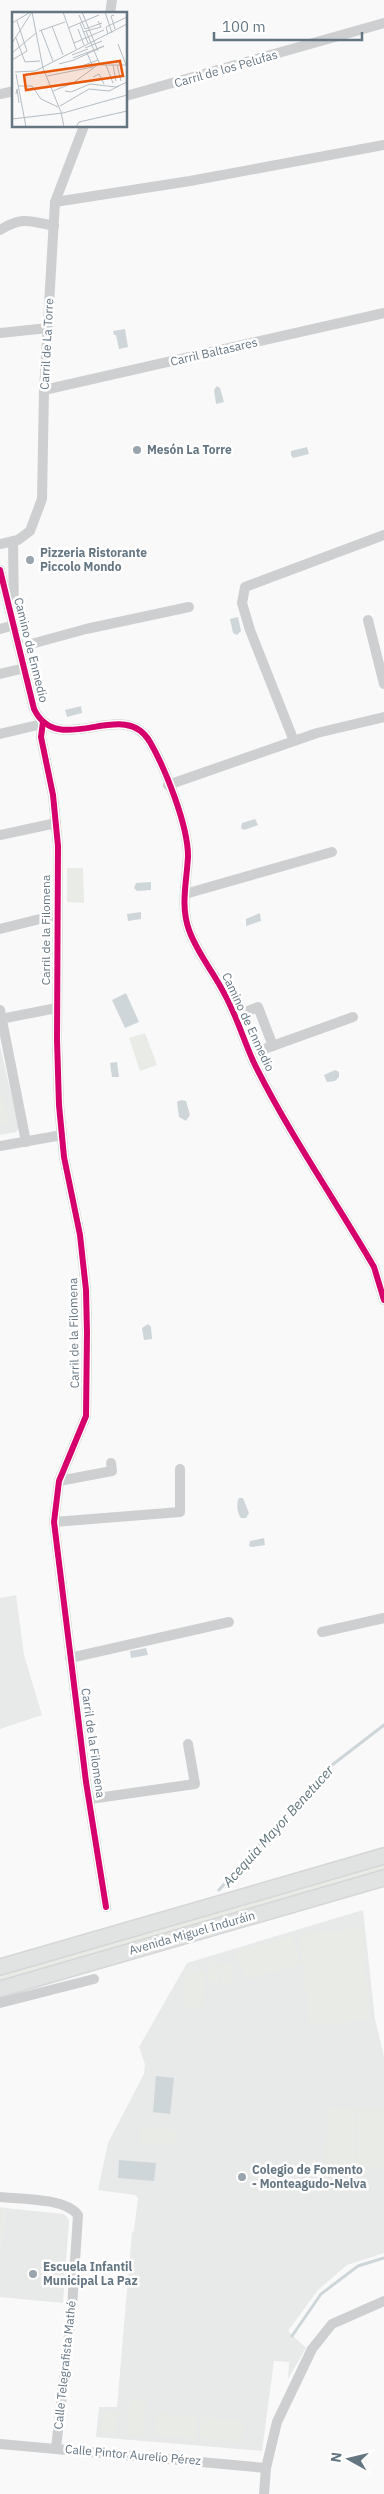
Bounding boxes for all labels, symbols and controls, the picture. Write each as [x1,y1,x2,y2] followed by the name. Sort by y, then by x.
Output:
[214,10,362,42] scale bar
[12,12,128,128] inset map
[222,17,266,36] text: 100 m
[173,47,279,90] street label: Carril de los Pelufas
[37,297,56,390] street label: Carril de La Torre
[169,334,259,369] street label: Carril Baltasares
[147,442,232,457] place label: Mesón La Torre
[131,444,143,456] marker: Mesón La Torre
[40,545,147,574] place label: Pizzeria Ristorante Piccolo Mondo
[24,554,36,566] marker: Pizzeria Ristorante Piccolo Mondo
[11,596,52,704] street label: Camino de Enmedio
[38,874,53,985] street label: Carril de la Filomena
[219,970,278,1074] street label: Camino de Enmedio
[65,1277,82,1388] street label: Carril de la Filomena
[78,1687,109,1799] street label: Carril de la Filomena
[218,1761,338,1891] water label: Acequia Mayor Benetucer
[127,1907,257,1958] street label: Avenida Miguel Induráin
[252,2162,367,2191] place label: Colegio de Fomento - Monteagudo-Nelva
[236,2171,248,2183] marker: Colegio de Fomento - Monteagudo-Nelva
[43,2259,138,2288] place label: Escuela Infantil Municipal La Paz
[27,2268,39,2280] marker: Escuela Infantil Municipal La Paz
[50,2300,79,2430] street label: Calle Telegrafista Mathé
[324,2434,374,2484] north arrow
[65,2441,202,2468] street label: Calle Pintor Aurelio Pérez
[327,2451,346,2463] text: N

